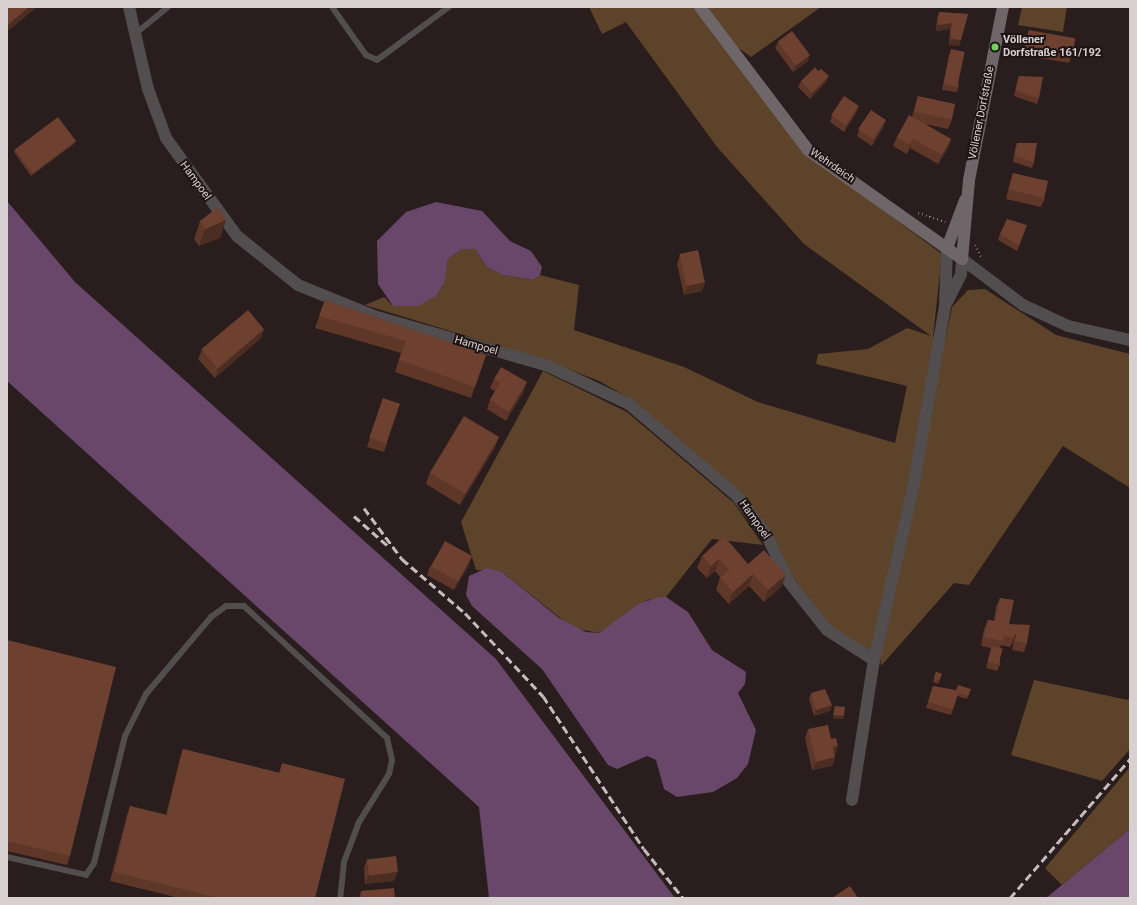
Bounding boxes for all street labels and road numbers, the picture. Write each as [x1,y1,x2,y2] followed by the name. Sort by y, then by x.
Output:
[966,65,998,161] street label: Völlener Dorfstraße
[807,146,857,186] street label: Wehrdeich
[177,159,213,203] street label: Hampoel
[453,334,499,358] street label: Hampoel
[736,498,772,542] street label: Hampoel

